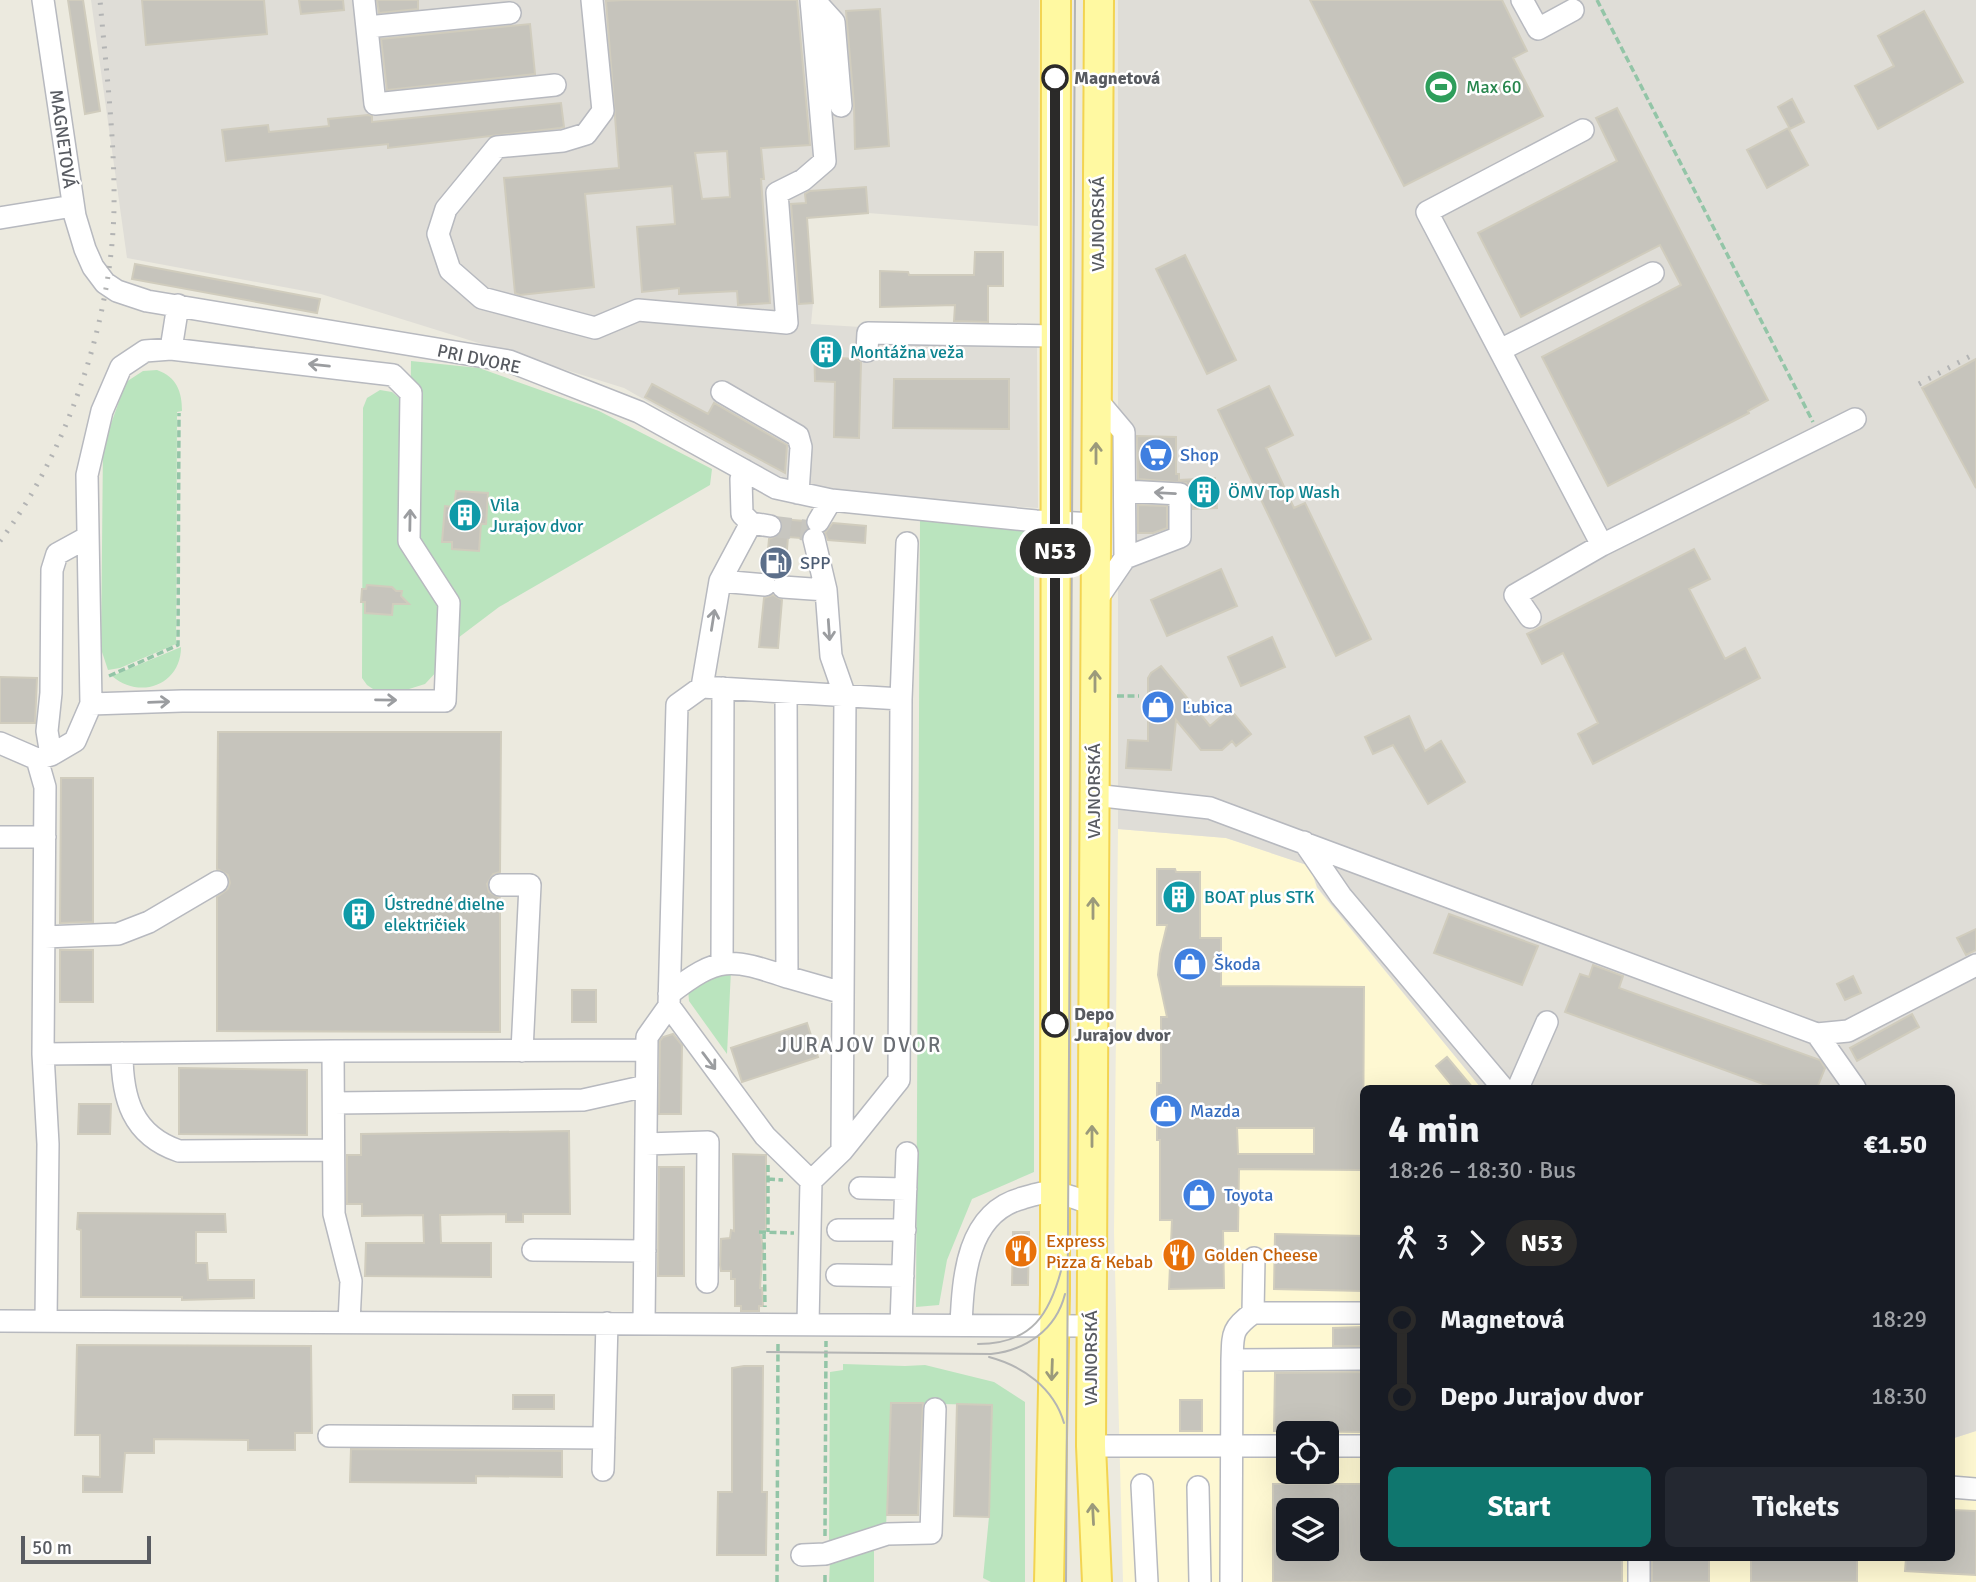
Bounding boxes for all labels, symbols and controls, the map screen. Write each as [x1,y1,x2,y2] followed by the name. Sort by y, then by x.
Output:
[1042,65,1068,91] marker: Magnetová
[1074,67,1160,89] place label: Magnetová
[1422,68,1460,106] sports icon: Max 60
[1466,76,1521,98] place label: Max 60
[45,88,81,190] street label: MAGNETOVÁ
[1087,176,1109,272] street label: VAJNORSKÁ
[807,333,845,371] building icon: Montážna veža
[435,339,523,379] street label: PRI DVORE
[850,341,964,363] place label: Montážna veža
[308,359,331,372] one-way arrow
[1137,436,1175,474] supermarket icon: Shop
[1089,442,1103,465] one-way arrow
[1180,444,1219,466] place label: Shop
[1185,473,1223,511] building icon: ÖMV Top Wash
[1228,481,1340,503] place label: ÖMV Top Wash
[1153,486,1176,499] one-way arrow
[490,494,584,537] place label: Vila Jurajov dvor
[446,496,484,534] building icon: Vila Jurajov dvor
[403,509,417,532] one-way arrow
[1015,528,1095,574] line badge: N53
[1034,536,1076,566] text: N53
[757,544,795,582] fuel station icon: SPP
[800,552,830,574] place label: SPP
[707,609,720,632] one-way arrow
[823,619,836,641] one-way arrow
[1088,669,1102,692] one-way arrow
[1139,688,1177,726] shop icon: Ľubica
[375,693,398,707] one-way arrow
[147,695,170,708] one-way arrow
[1182,696,1233,718] place label: Ľubica
[1083,743,1105,839] street label: VAJNORSKÁ
[1160,878,1198,916] building icon: BOAT plus STK
[1204,886,1315,908] place label: BOAT plus STK
[384,893,505,936] place label: Ústredné dielne električiek
[340,895,378,933] building icon: Ústredné dielne električiek
[1087,897,1100,920] one-way arrow
[1171,945,1209,983] shop icon: Škoda
[1214,953,1261,975] place label: Škoda
[1074,1003,1172,1046] place label: Depo Jurajov dvor
[1042,1011,1068,1037] marker: Depo Jurajov dvor
[778,1032,942,1058] district label: JURAJOV DVOR
[702,1051,717,1070] one-way arrow
[1147,1092,1185,1130] shop icon: Mazda
[1190,1100,1240,1122] place label: Mazda
[1388,1106,1480,1153] text: 4 min
[1085,1124,1099,1147] one-way arrow
[1863,1129,1927,1161] text: €1.50
[1388,1156,1576,1185] text: 18:26 – 18:30 · Bus
[1180,1176,1218,1214] shop icon: Toyota
[1224,1184,1273,1206] place label: Toyota
[1388,1224,1426,1262] icon: walk
[1458,1224,1496,1262] icon: forward
[1436,1228,1448,1257] text: 3
[1520,1228,1563,1258] text: N53
[1046,1230,1153,1273] place label: Express Pizza & Kebab
[1002,1232,1040,1270] restaurant icon: Express Pizza & Kebab
[1160,1236,1198,1274] restaurant icon: Golden Cheese
[1204,1244,1318,1266] place label: Golden Cheese
[1440,1304,1565,1336] text: Magnetová
[1871,1305,1927,1334] text: 18:29
[1080,1310,1102,1406] street label: VAJNORSKÁ
[1045,1358,1059,1381] one-way arrow
[1440,1381,1643,1413] text: Depo Jurajov dvor
[1871,1382,1927,1411] text: 18:30
[1276,1421,1339,1561] map controls
[1276,1421,1339,1484] button: locate
[1388,1467,1651,1547] button: Start
[1665,1467,1927,1547] button: Tickets
[1276,1498,1339,1561] button: layers
[1087,1503,1100,1526] one-way arrow
[21,1533,150,1565] scale bar
[32,1536,72,1560] text: 50 m

